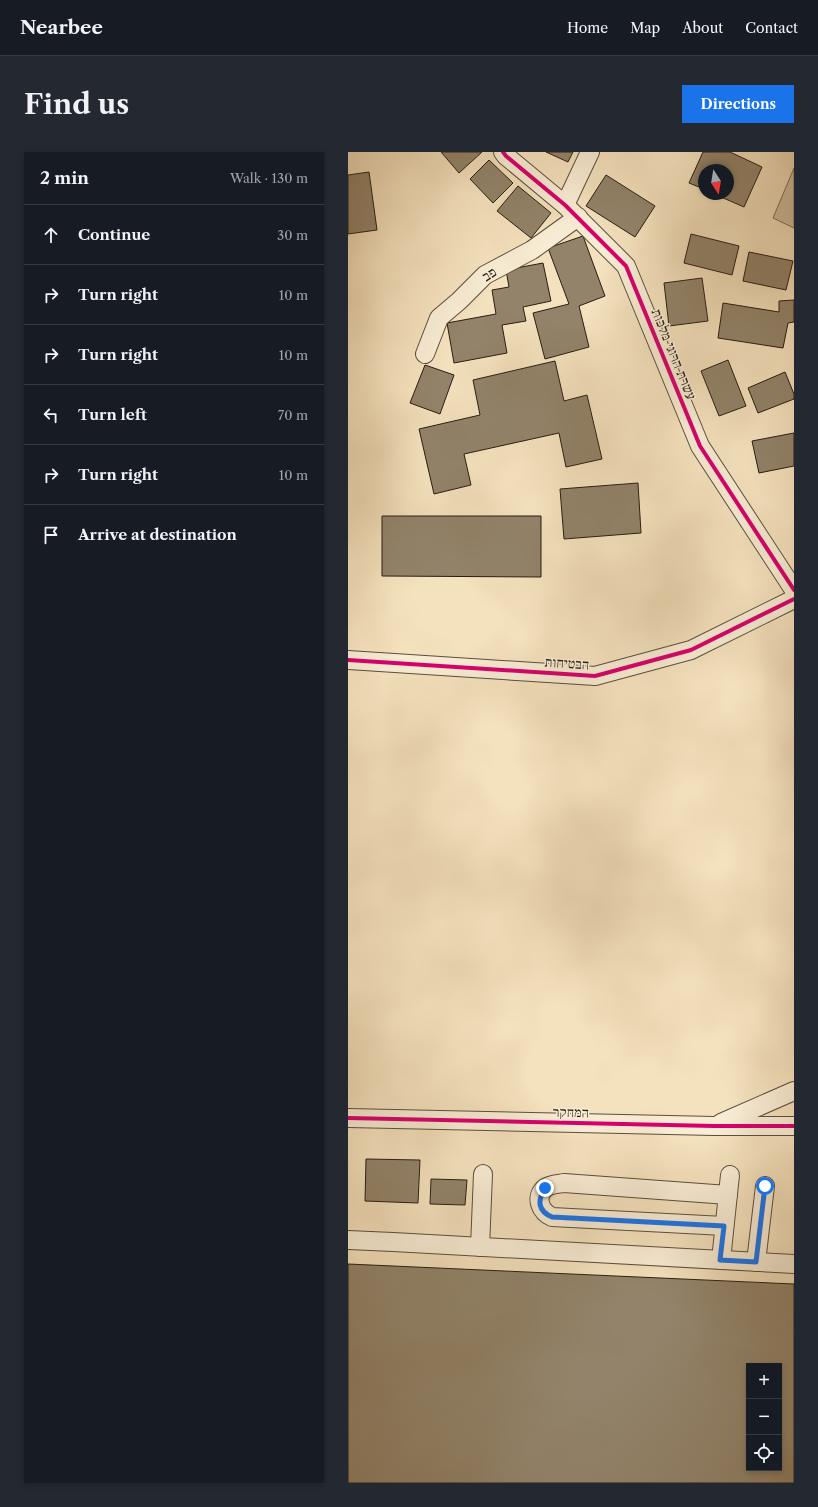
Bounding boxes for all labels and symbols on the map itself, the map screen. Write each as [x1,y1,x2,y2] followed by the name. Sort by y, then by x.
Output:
[698,164,734,200] north arrow
[478,263,500,285] street label: פב
[648,306,701,402] street label: עשרת הרוגי מלכות
[544,652,590,674] street label: הבטיחות
[553,1103,589,1121] street label: המחקר
[756,1177,774,1195] route start
[536,1179,554,1197] route end

